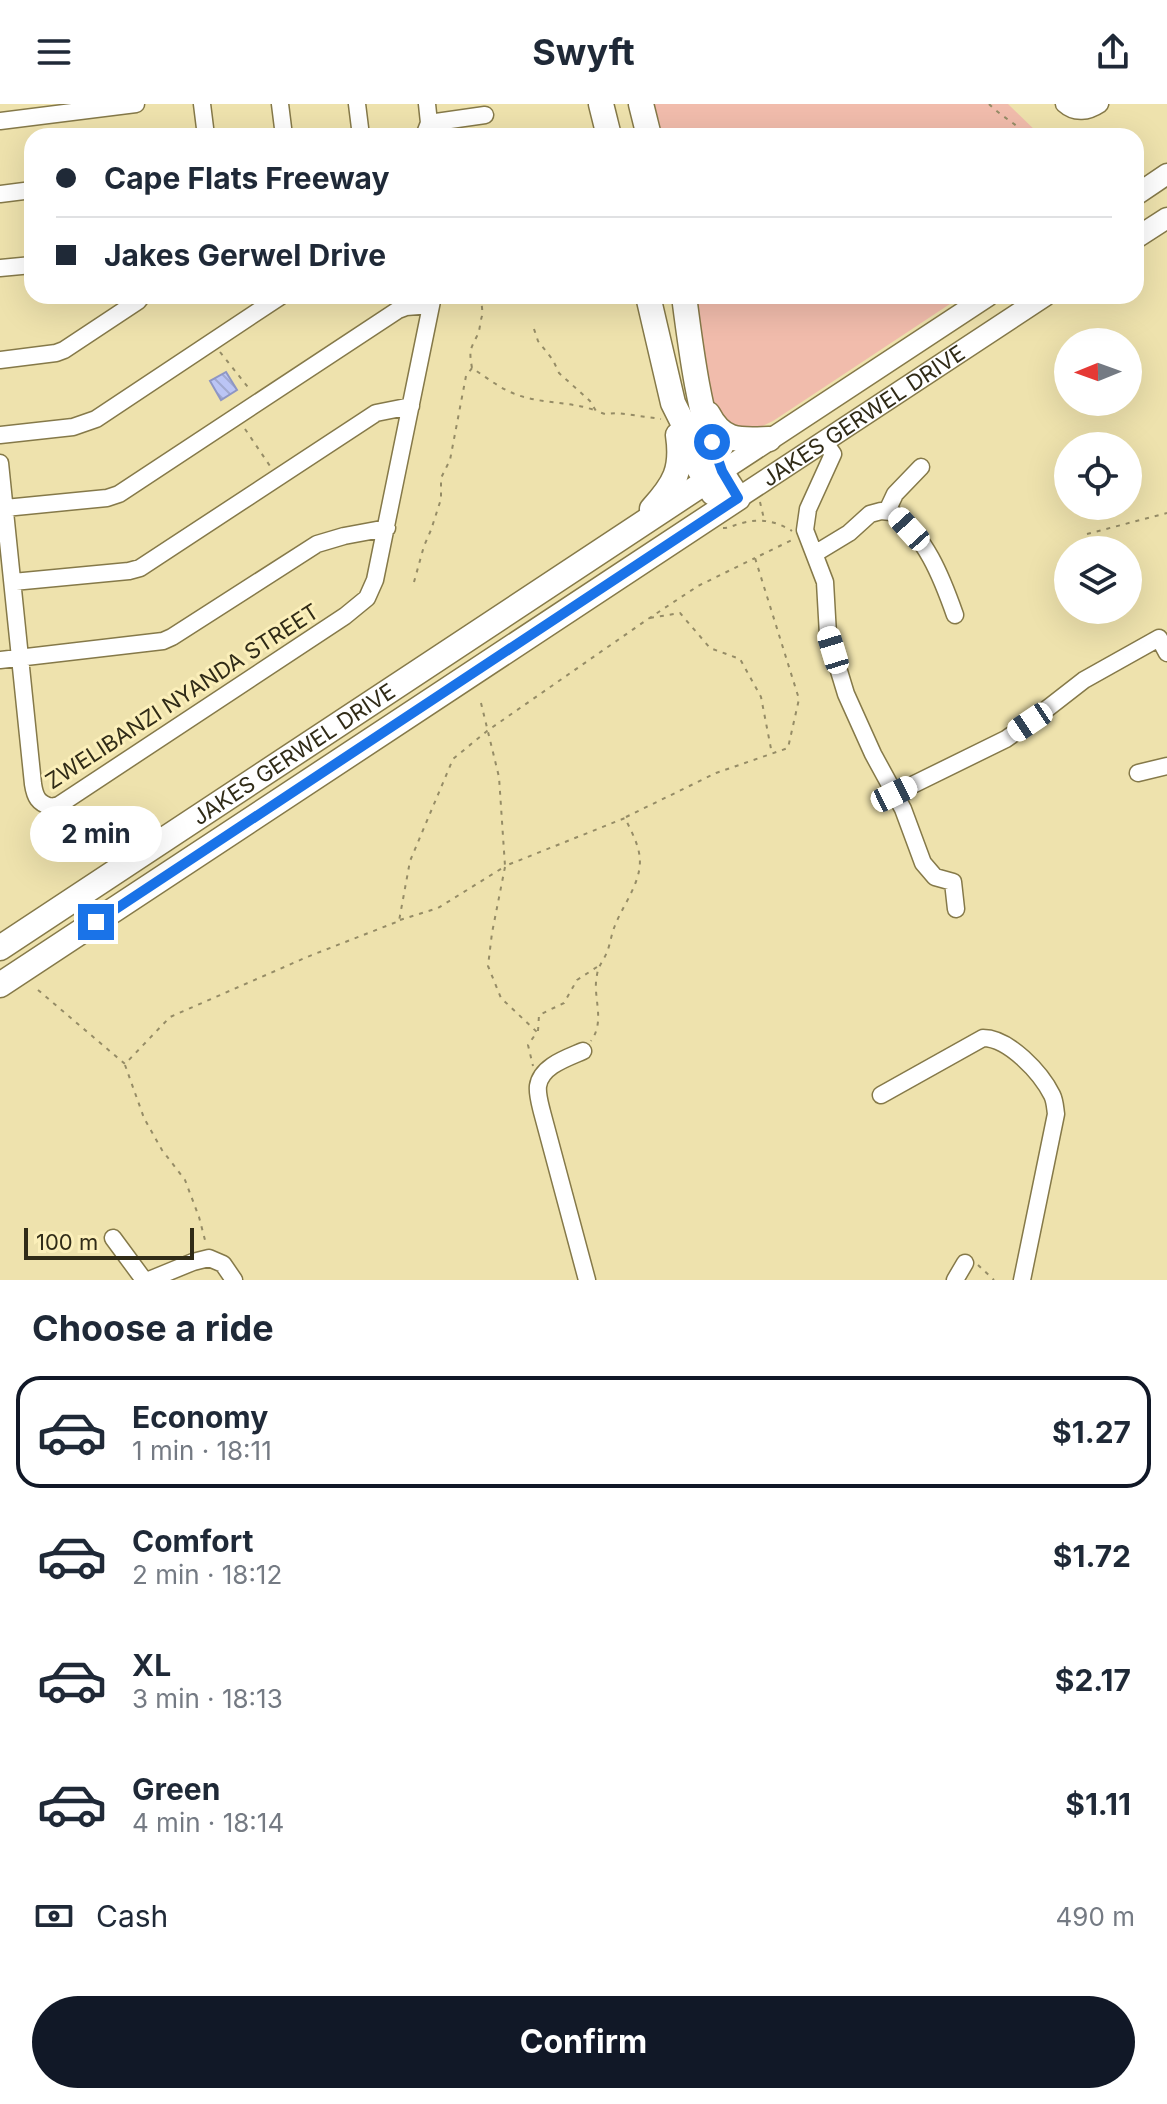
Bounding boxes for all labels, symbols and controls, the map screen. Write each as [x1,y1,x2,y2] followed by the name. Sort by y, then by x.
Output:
[32,30,76,74] icon: menu
[532,30,635,74] text: Swyft
[1091,30,1135,74] icon: share
[104,160,390,196] text: Cape Flats Freeway
[104,237,386,273] text: Jakes Gerwel Drive
[1054,328,1142,416] north arrow
[1054,328,1142,624] map controls
[757,339,970,492] street label: JAKES GERWEL DRIVE
[694,424,730,460] route start
[1054,432,1142,520] button: locate
[884,503,934,555] car
[1054,536,1142,624] button: layers
[41,598,323,794] street label: ZWELIBANZI NYANDA STREET
[815,624,851,676] car
[187,678,400,830] street label: JAKES GERWEL DRIVE
[1003,699,1057,745] car
[867,773,921,815] car
[30,806,162,862] callout: 2 min
[61,818,131,849] text: 2 min
[78,904,114,940] route end
[24,1224,194,1260] scale bar
[36,1229,98,1255] text: 100 m
[32,1306,274,1350] text: Choose a ride
[36,1396,108,1468] icon: car
[132,1399,268,1435] text: Economy
[1052,1414,1131,1450] text: $1.27
[132,1435,272,1466] text: 1 min · 18:11
[36,1520,108,1592] icon: car
[132,1523,253,1559] text: Comfort
[1053,1538,1131,1574] text: $1.72
[132,1559,282,1590] text: 2 min · 18:12
[36,1644,108,1716] icon: car
[132,1647,171,1683] text: XL
[1055,1662,1131,1698] text: $2.17
[132,1683,283,1714] text: 3 min · 18:13
[36,1768,108,1840] icon: car
[132,1771,220,1807] text: Green
[1065,1786,1131,1822] text: $1.11
[132,1807,284,1838] text: 4 min · 18:14
[32,1894,76,1938] icon: cash
[96,1898,168,1934] text: Cash
[1056,1901,1135,1932] text: 490 m
[32,1996,1135,2088] button: Confirm

